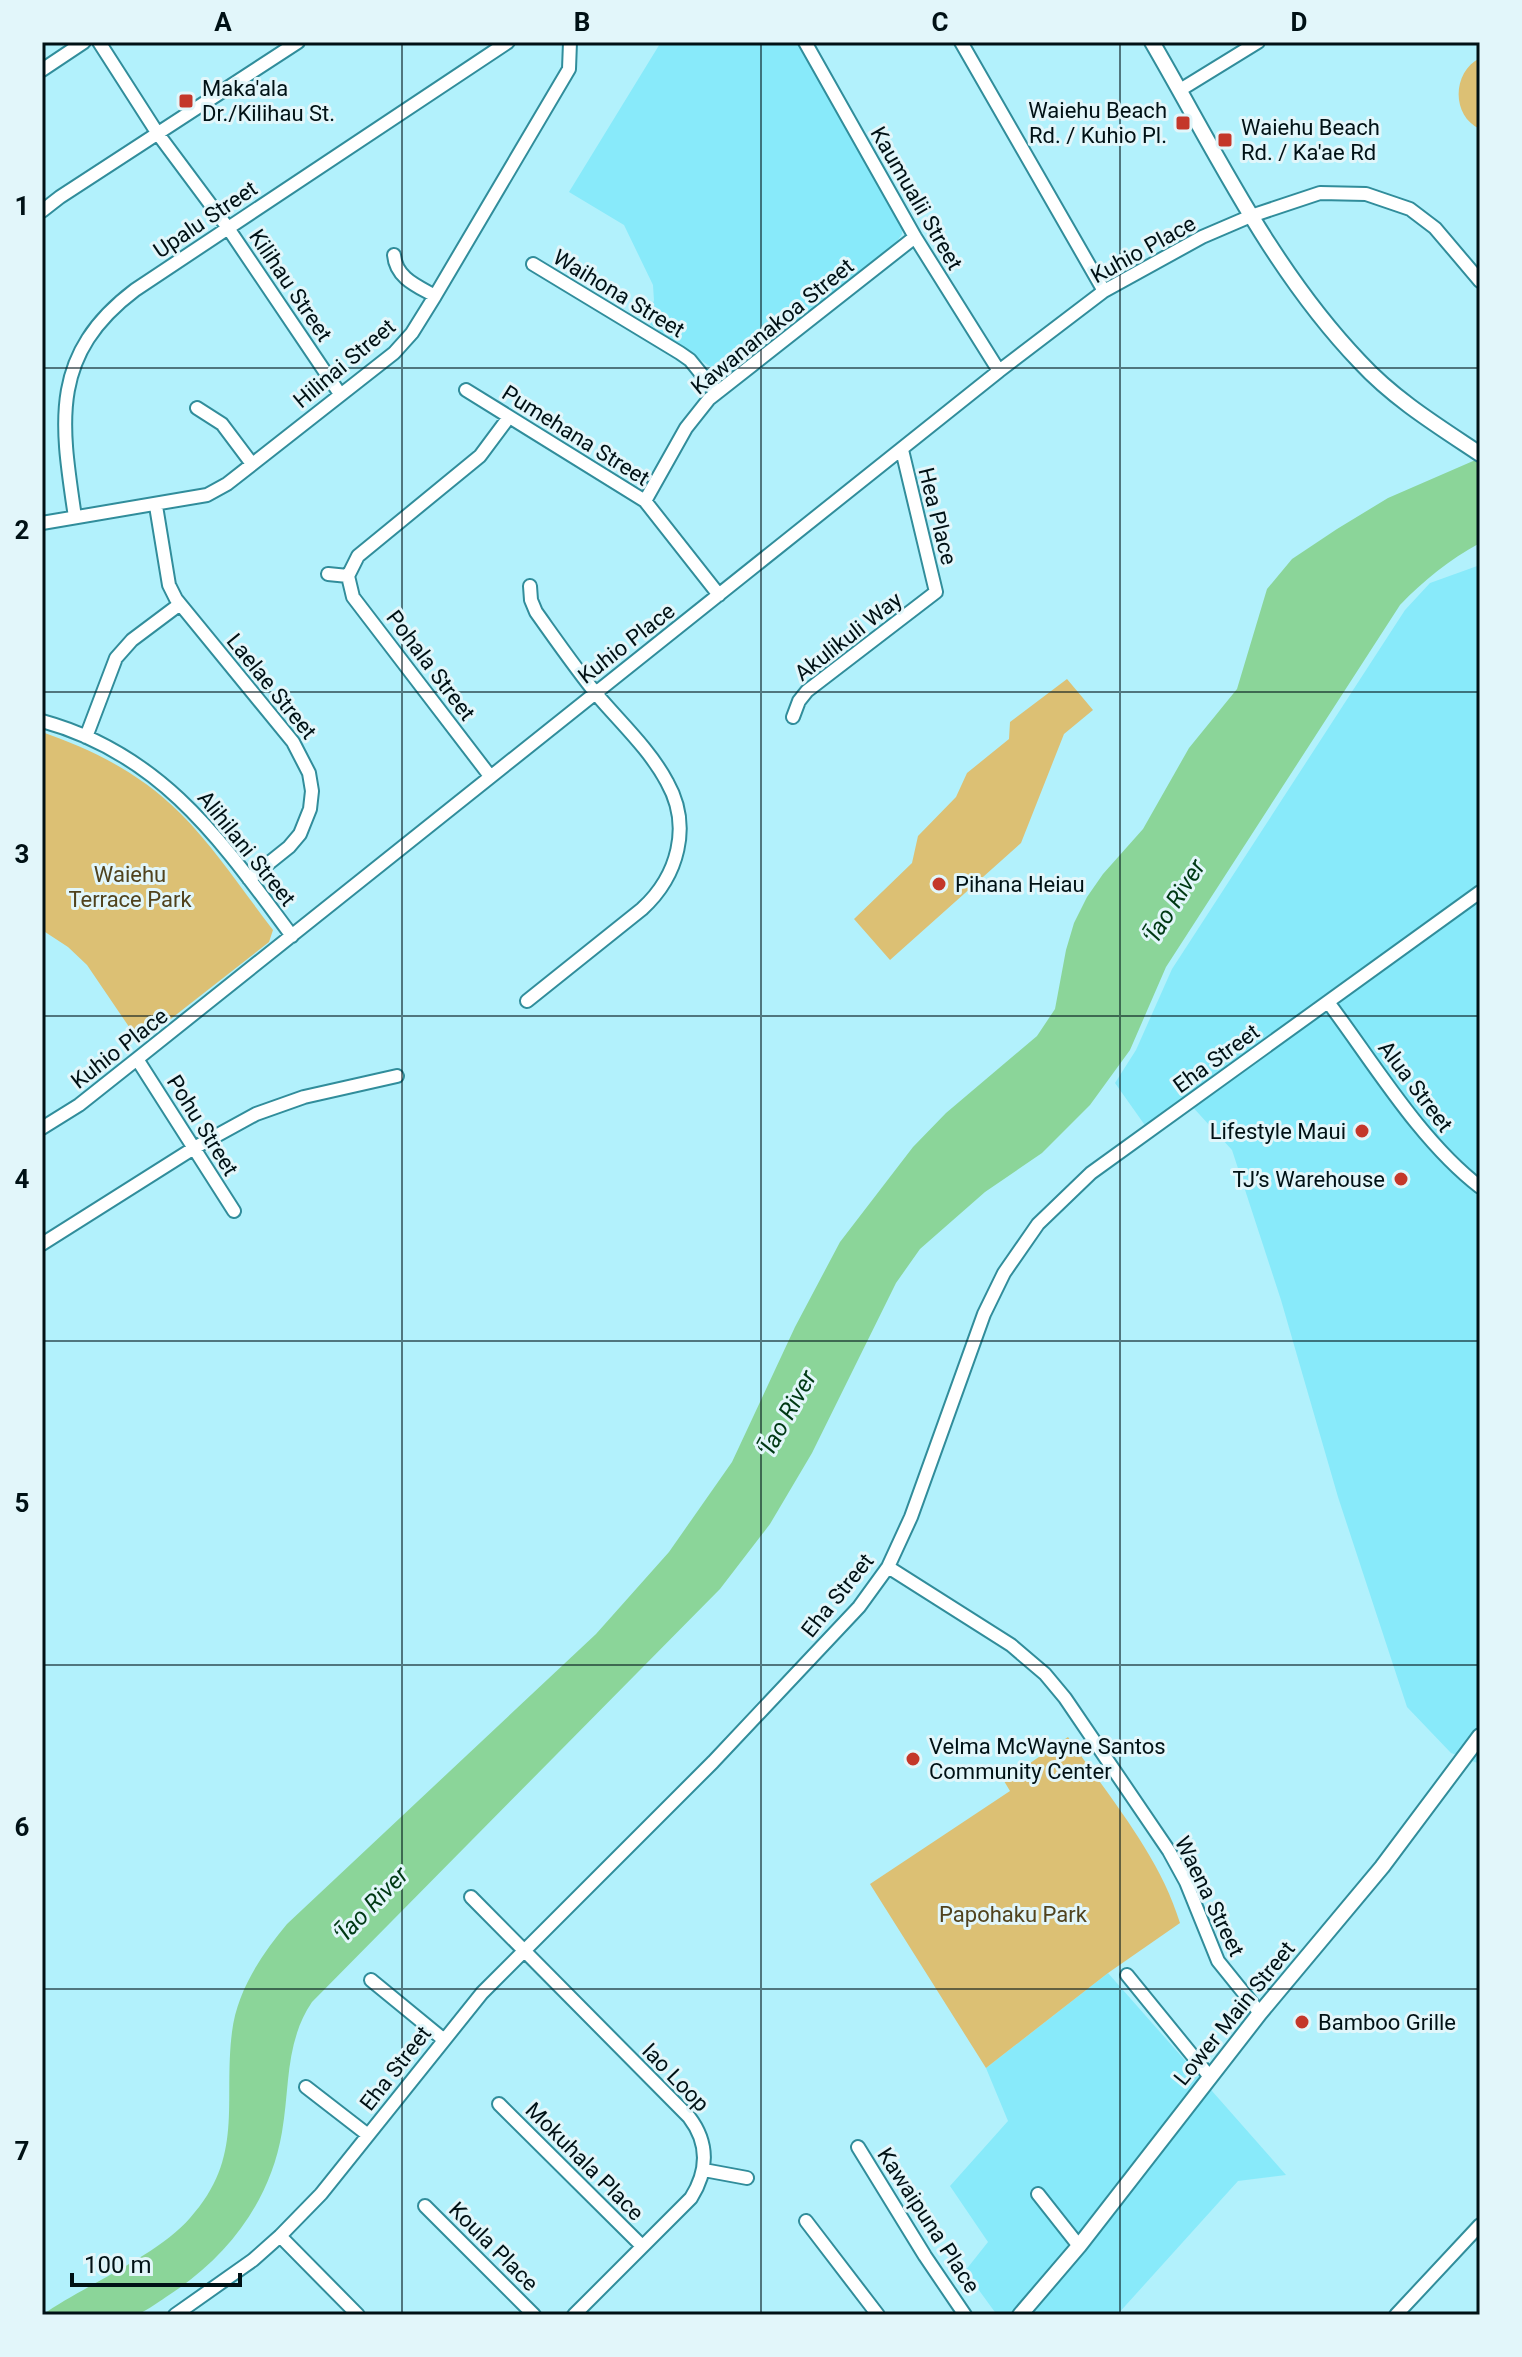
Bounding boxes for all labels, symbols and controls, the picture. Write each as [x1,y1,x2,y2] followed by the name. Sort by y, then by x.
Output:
[214,7,232,37] text: A
[574,7,590,37] text: B
[931,7,949,37] text: C
[1291,7,1307,37] text: D
[202,76,335,126] place label: Maka'ala Dr./Kilihau St.
[177,92,195,110] marker: Maka'ala Dr./Kilihau St.
[1028,98,1167,148] place label: Waiehu Beach Rd. / Kuhio Pl.
[1174,114,1192,132] marker: Waiehu Beach Rd. / Kuhio Pl.
[1241,115,1380,165] place label: Waiehu Beach Rd. / Ka'ae Rd
[866,122,968,274] street label: Kaumualii Street
[1216,131,1234,149] marker: Waiehu Beach Rd. / Ka'ae Rd
[149,176,262,263] street label: Upalu Street
[15,191,29,221] text: 1
[1087,210,1200,288] street label: Kuhio Place
[244,225,337,346] street label: Kilihau Street
[549,244,689,342] street label: Waihona Street
[686,253,859,400] street label: Kawananakoa Street
[289,314,400,413] street label: Hilinai Street
[498,380,654,491] street label: Pumehana Street
[913,465,962,567] street label: Hea Place
[15,515,29,545] text: 2
[790,586,907,686] street label: Akulikuli Way
[573,598,680,689] street label: Kuhio Place
[381,605,480,725] street label: Pohala Street
[222,629,322,744] street label: Laelae Street
[193,786,301,911] street label: Alihilani Street
[15,839,29,869] text: 3
[1137,853,1212,950] water label: ʻĪao River
[68,862,192,912] park label: Waiehu Terrace Park
[955,872,1085,897] place label: Pihana Heiau
[930,875,948,893] marker: Pihana Heiau
[66,1003,173,1094] street label: Kuhio Place
[1168,1019,1264,1098] street label: Eha Street
[1373,1036,1458,1137] street label: Alua Street
[162,1070,243,1180] street label: Pohu Street
[1210,1119,1346,1144] place label: Lifestyle Maui
[1353,1122,1371,1140] marker: Lifestyle Maui
[15,1164,30,1194] text: 4
[1232,1167,1385,1192] place label: TJ’s Warehouse
[1392,1170,1410,1188] marker: TJ’s Warehouse
[752,1365,823,1462] water label: ʻĪao River
[15,1488,29,1518] text: 5
[796,1549,879,1642] street label: Eha Street
[929,1734,1166,1784] place label: Velma McWayne Santos Community Center
[904,1750,922,1768] marker: Velma McWayne Santos Community Center
[15,1812,30,1842] text: 6
[1170,1832,1249,1960] street label: Waena Street
[328,1860,415,1949] water label: ʻĪao River
[939,1902,1088,1927] park label: Papohaku Park
[1169,1936,1300,2090] street label: Lower Main Street
[1318,2010,1456,2035] place label: Bamboo Grille
[1293,2013,1311,2031] marker: Bamboo Grille
[355,2021,436,2115] street label: Eha Street
[637,2038,714,2117] street label: Iao Loop
[521,2097,649,2225] street label: Mokuhala Place
[15,2136,29,2166] text: 7
[872,2143,985,2298] street label: Kawaipuna Place
[444,2197,543,2296] street label: Koula Place
[72,2237,240,2287] scale bar
[84,2251,151,2279] text: 100 m

